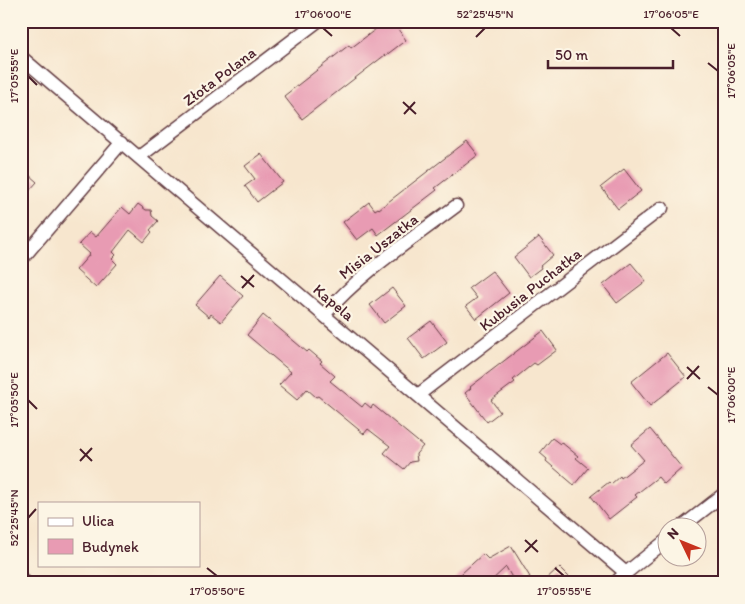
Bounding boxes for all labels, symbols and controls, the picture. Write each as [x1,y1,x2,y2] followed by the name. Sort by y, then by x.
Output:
[295,7,352,21] text: 17°06'00"E
[457,7,514,21] text: 52°25'45"N
[643,7,699,21] text: 17°06'05"E
[548,38,672,70] scale bar
[179,43,260,110] street label: Złota Polana
[724,43,738,99] text: 17°06'05"E
[555,46,588,64] text: 50 m
[7,48,21,103] text: 17°05'55"E
[335,210,422,283] street label: Misia Uszatka
[476,243,585,335] street label: Kubusia Puchatka
[309,280,358,325] street label: Kapela
[724,366,738,423] text: 17°06'00"E
[7,372,21,428] text: 17°05'50"E
[7,490,21,547] text: 52°25'45"N
[38,502,200,566] legend
[82,512,115,530] text: Ulica
[658,516,708,566] north arrow
[663,524,682,543] text: N
[82,538,139,556] text: Budynek
[189,584,245,598] text: 17°05'50"E
[537,584,592,598] text: 17°05'55"E

